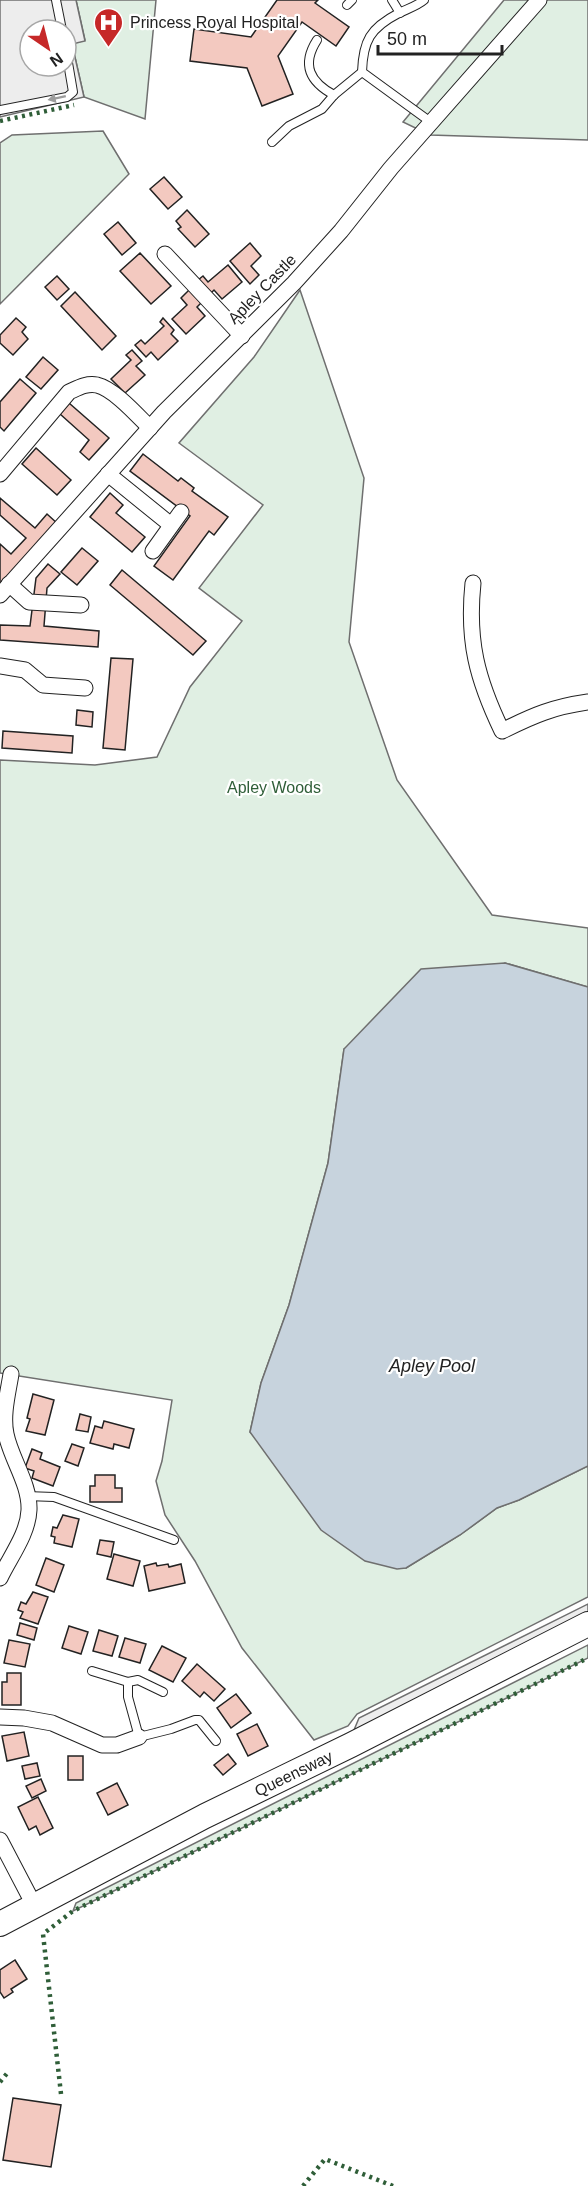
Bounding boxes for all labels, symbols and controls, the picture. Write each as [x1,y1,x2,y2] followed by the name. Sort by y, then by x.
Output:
[93,6,125,48] hospital icon: Princess Royal Hospital
[130,14,299,31] place label: Princess Royal Hospital
[18,18,78,78] north arrow
[378,18,502,56] scale bar
[387,29,427,49] text: 50 m
[47,50,66,70] text: N
[48,94,67,104] one-way arrow
[225,251,299,327] street label: Apley Castle
[227,779,321,796] park label: Apley Woods
[388,1356,476,1376] water label: Apley Pool
[252,1747,335,1799] street label: Queensway

